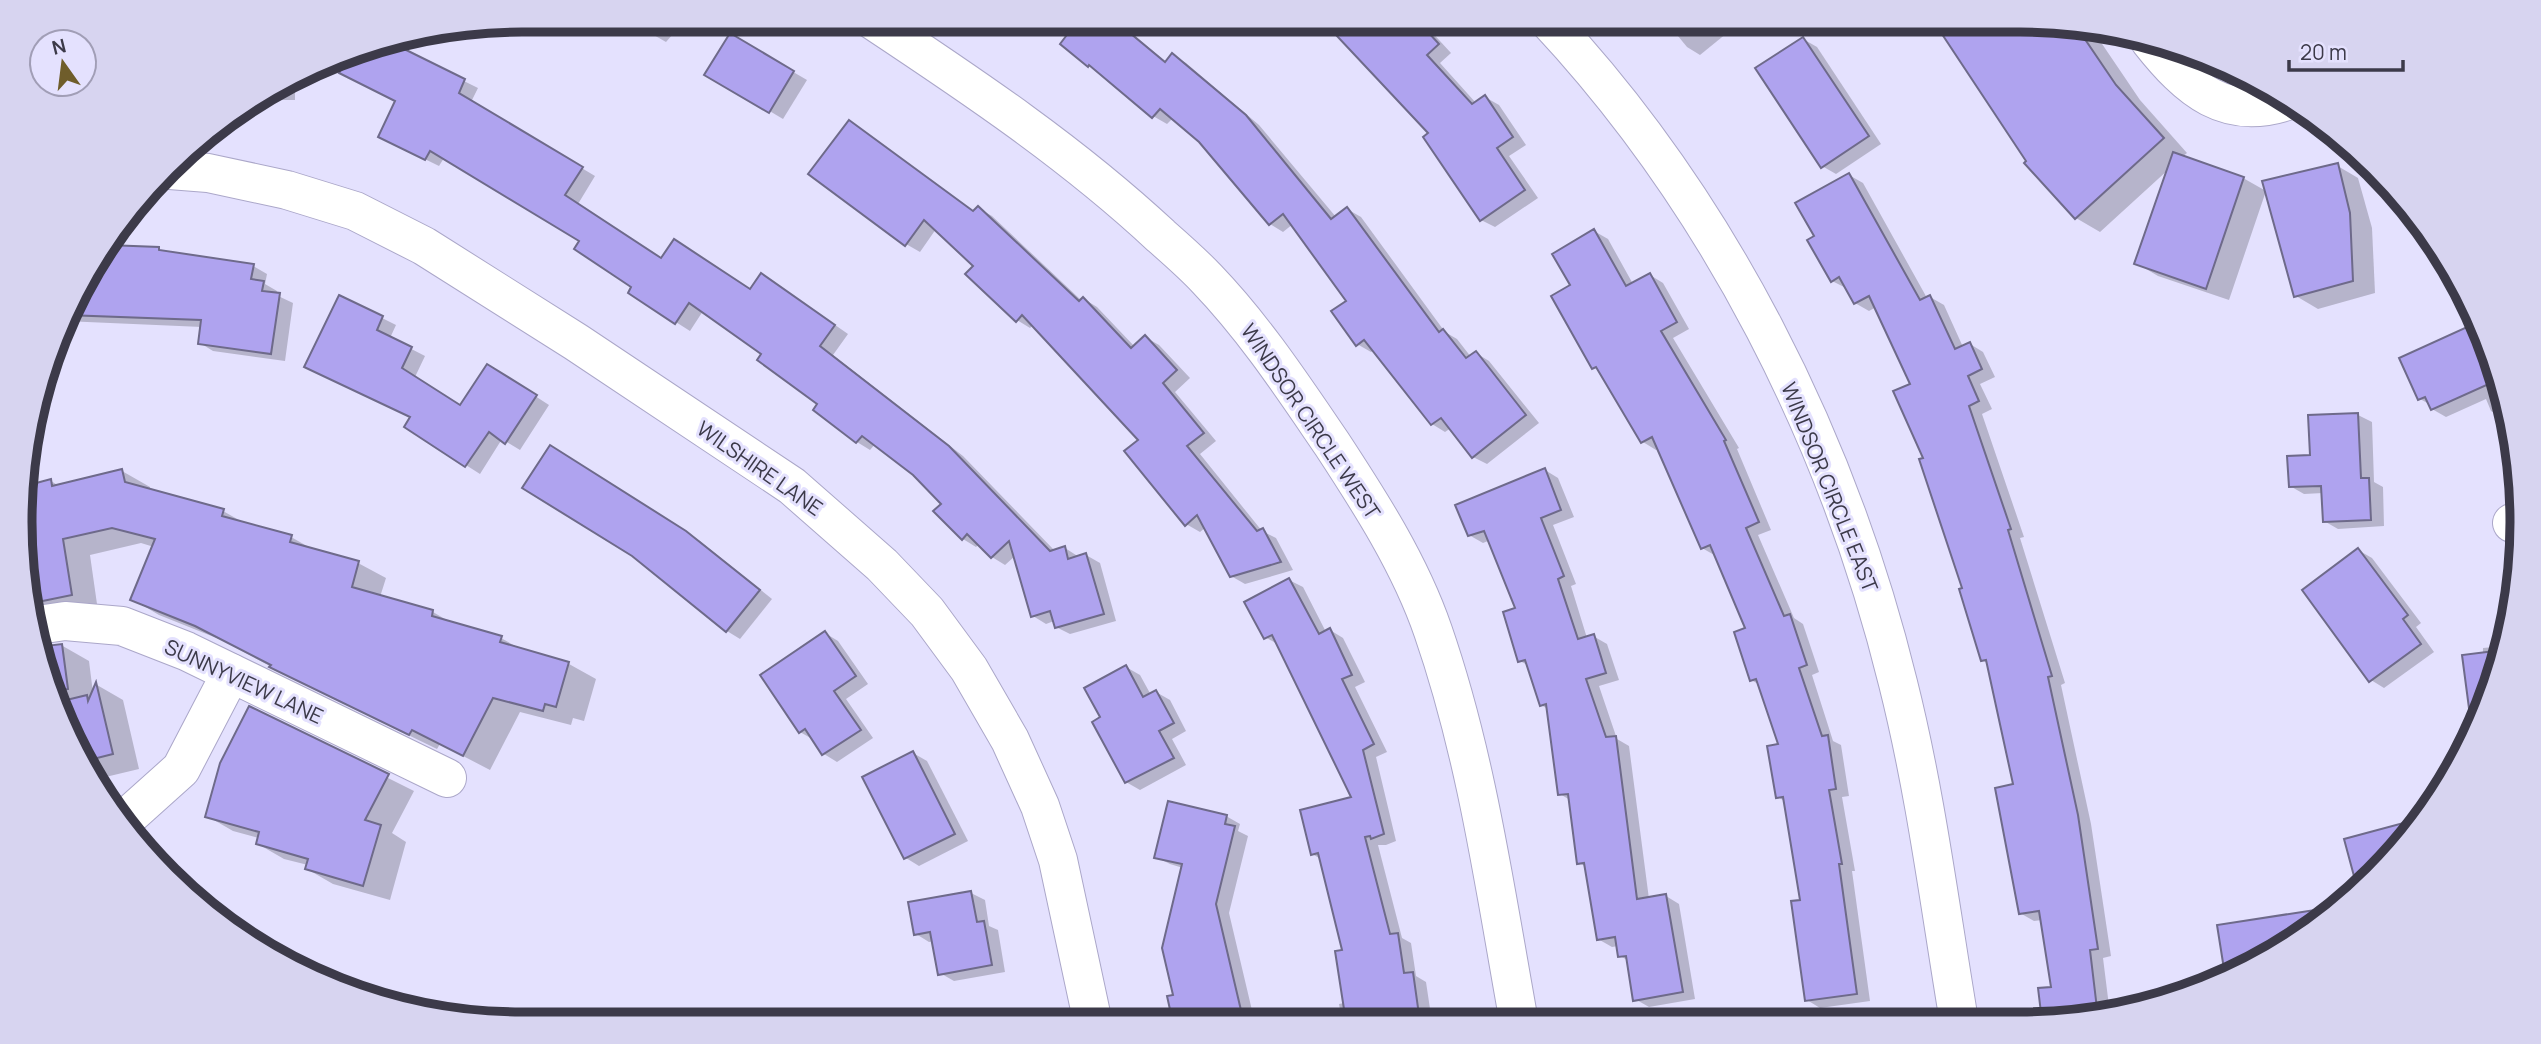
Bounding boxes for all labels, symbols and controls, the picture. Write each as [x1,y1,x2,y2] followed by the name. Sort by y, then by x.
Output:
[28,28,98,98] north arrow
[2289,28,2403,72] scale bar
[49,32,69,61] text: N
[2300,38,2347,66] text: 20 m
[1235,318,1387,525] street label: WINDSOR CIRCLE WEST
[1775,378,1885,596] street label: WINDSOR CIRCLE EAST
[692,414,828,522] street label: WILSHIRE LANE
[160,632,328,730] street label: SUNNYVIEW LANE

